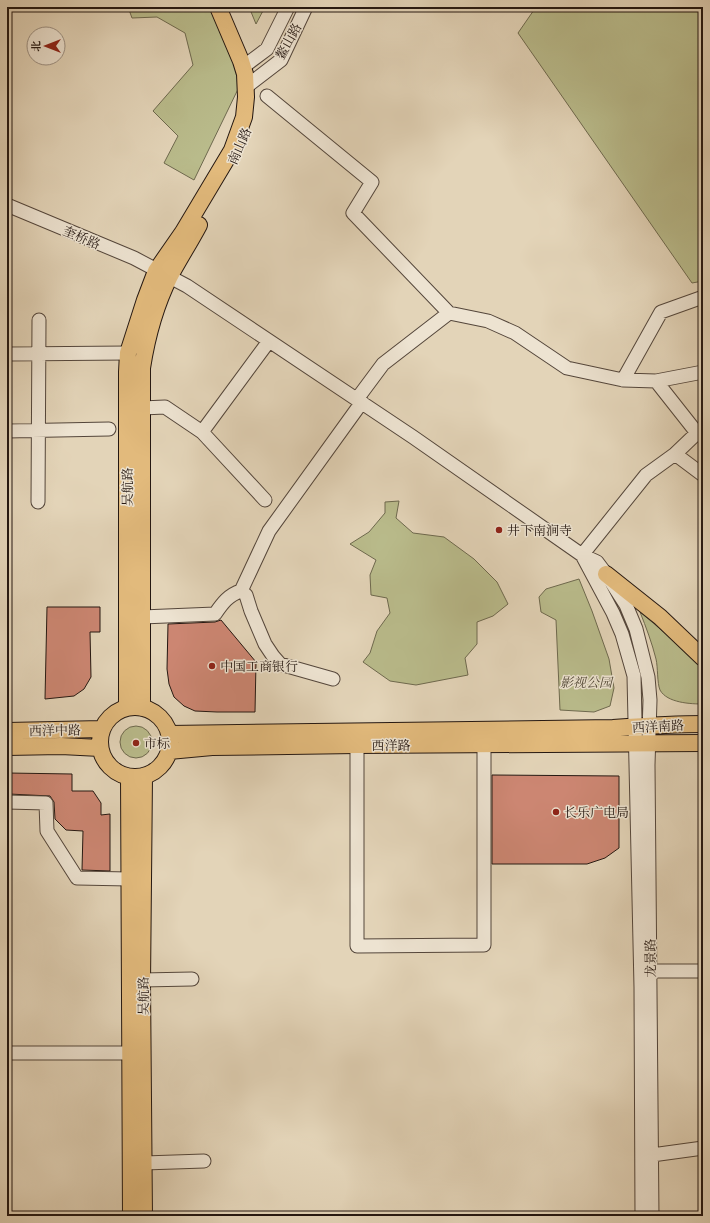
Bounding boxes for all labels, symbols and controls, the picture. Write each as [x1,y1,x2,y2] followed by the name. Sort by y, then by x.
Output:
[272,20,304,62] street label: 鳌山路
[26,26,66,66] north arrow
[29,41,43,52] text: 北
[224,125,254,167] street label: 南山路
[61,222,103,252] street label: 奎桥路
[119,467,135,507] street label: 吴航路
[507,522,572,538] place label: 井下南涧寺
[494,525,504,535] marker: 井下南涧寺
[220,658,298,674] place label: 中国工商银行
[207,661,217,671] marker: 中国工商银行
[560,674,614,690] park label: 影视公园
[632,717,684,735] street label: 西洋南路
[29,722,81,738] street label: 西洋中路
[144,735,170,751] place label: 市标
[371,737,411,753] street label: 西洋路
[131,738,141,748] marker: 市标
[564,804,629,820] place label: 长乐广电局
[551,807,561,817] marker: 长乐广电局
[642,938,658,978] street label: 龙景路
[135,976,151,1016] street label: 吴航路

